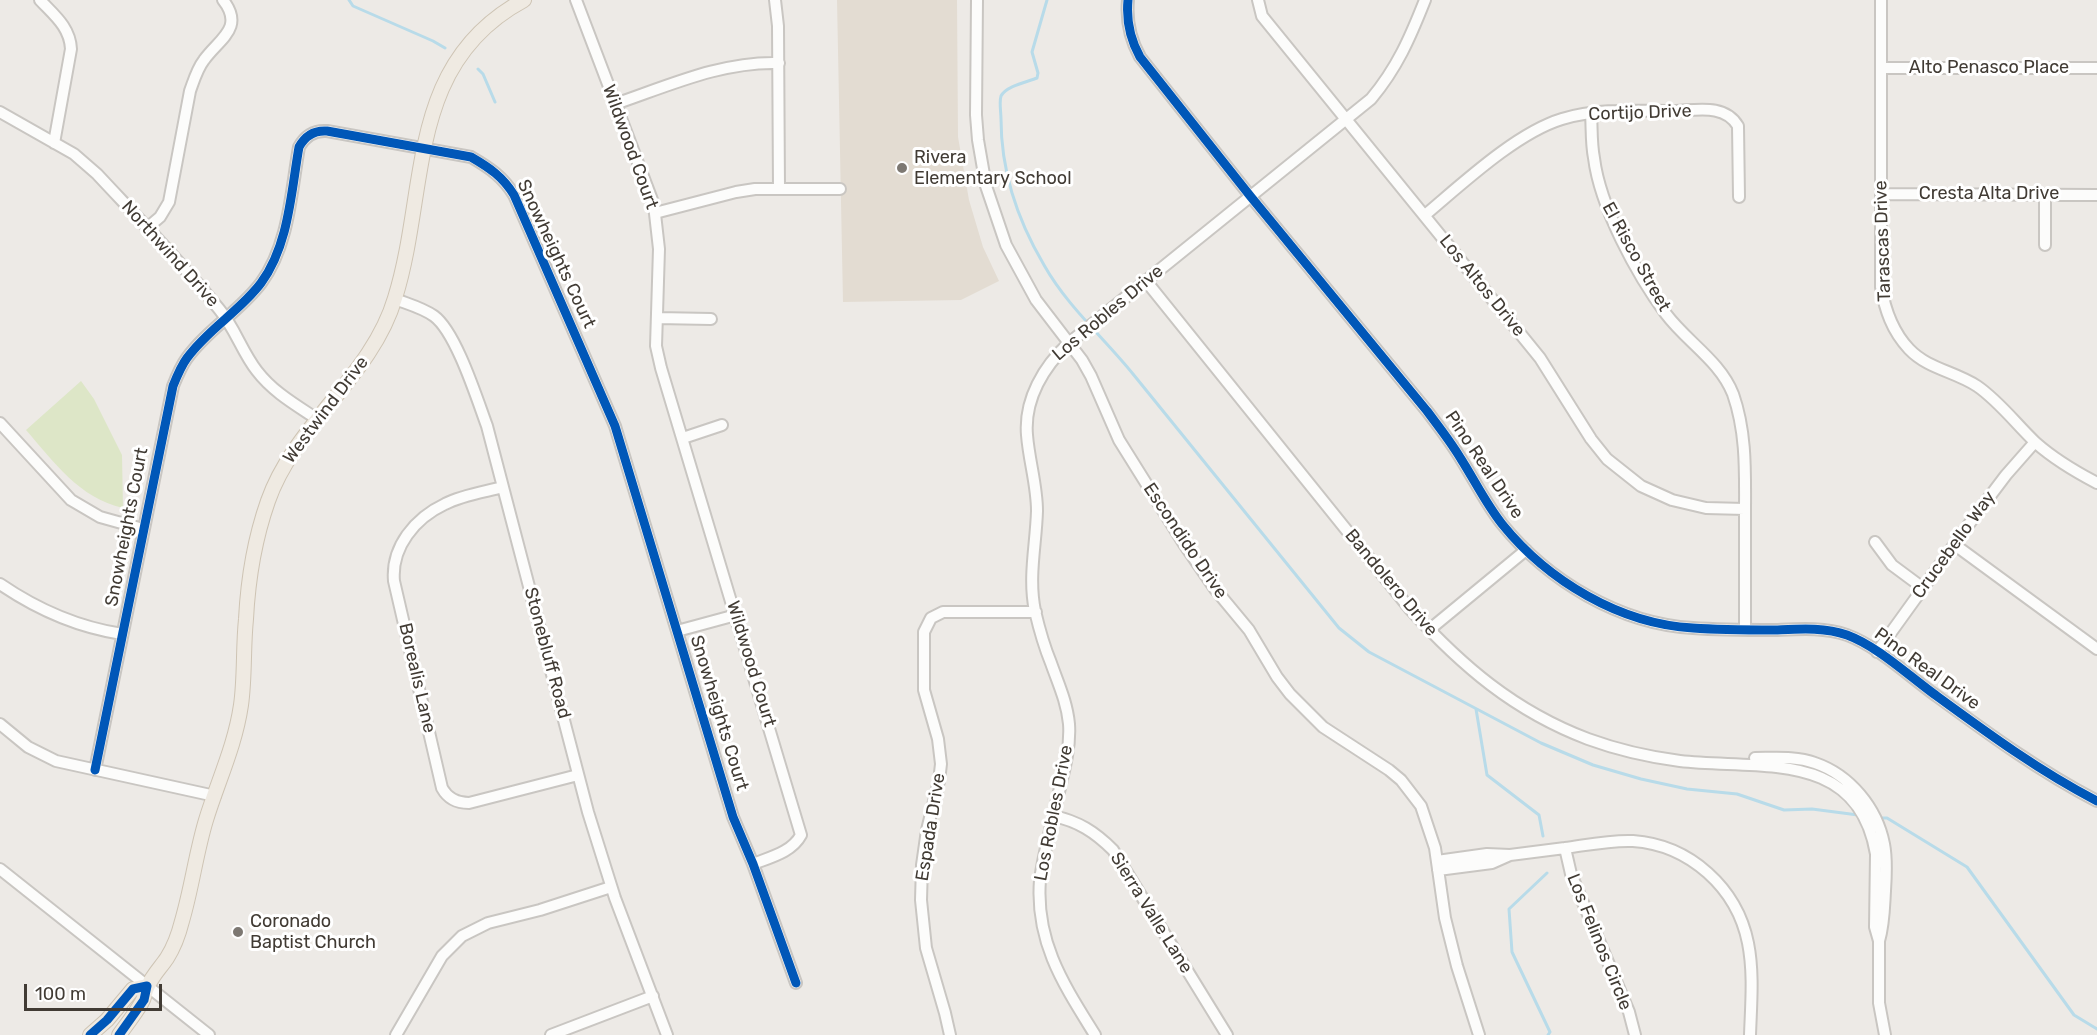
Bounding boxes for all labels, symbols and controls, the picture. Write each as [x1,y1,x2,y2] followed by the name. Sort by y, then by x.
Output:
[1909,57,2069,79] street label: Alto Penasco Place
[597,82,663,212] street label: Wildwood Court
[1588,100,1692,126] street label: Cortijo Drive
[914,147,1072,190] place label: Rivera Elementary School
[895,161,909,175] marker: Rivera Elementary School
[512,176,600,332] street label: Snowheights Court
[1870,180,1896,302] street label: Tarascas Drive
[1919,183,2059,205] street label: Cresta Alta Drive
[117,196,223,312] street label: Northwind Drive
[1597,199,1675,315] street label: El Risco Street
[1434,231,1530,341] street label: Los Altos Drive
[1048,260,1168,366] street label: Los Robles Drive
[279,352,373,468] street label: Westwind Drive
[1440,407,1528,523] street label: Pino Real Drive
[101,446,153,608] street label: Snowheights Court
[1138,479,1232,603] street label: Escondido Drive
[1908,487,2000,603] street label: Crucebello Way
[1340,525,1442,641] street label: Bandolero Drive
[519,585,575,721] street label: Stonebluff Road
[722,598,780,730] street label: Wildwood Court
[394,621,440,735] street label: Borealis Lane
[1870,623,1984,715] street label: Pino Real Drive
[685,633,753,793] street label: Snowheights Court
[1030,743,1078,883] street label: Los Robles Drive
[912,771,950,883] street label: Espada Drive
[1105,849,1197,977] street label: Sierra Valle Lane
[1562,871,1636,1013] street label: Los Felinos Circle
[250,911,376,954] place label: Coronado Baptist Church
[231,925,245,939] marker: Coronado Baptist Church
[27,972,165,1010] scale bar
[35,983,86,1005] text: 100 m

